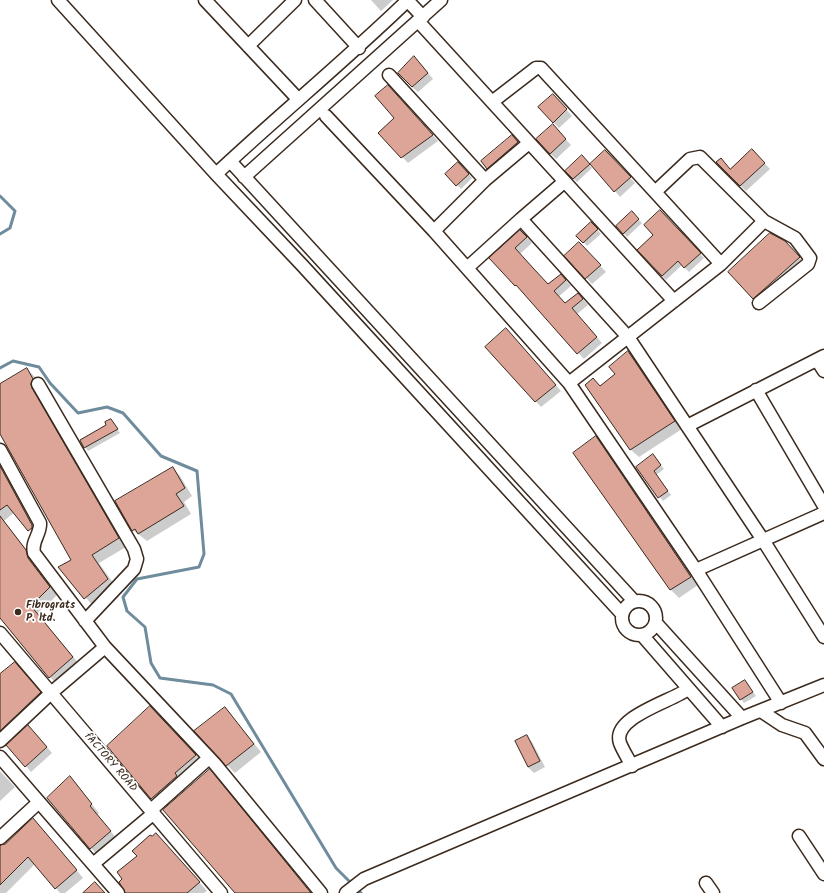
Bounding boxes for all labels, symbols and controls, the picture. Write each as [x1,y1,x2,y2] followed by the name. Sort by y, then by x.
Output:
[26,599,75,625] place label: Fibrograts P. ltd.
[13,607,23,617] marker: Fibrograts P. ltd.
[81,731,139,795] street label: fACTORY ROAD

